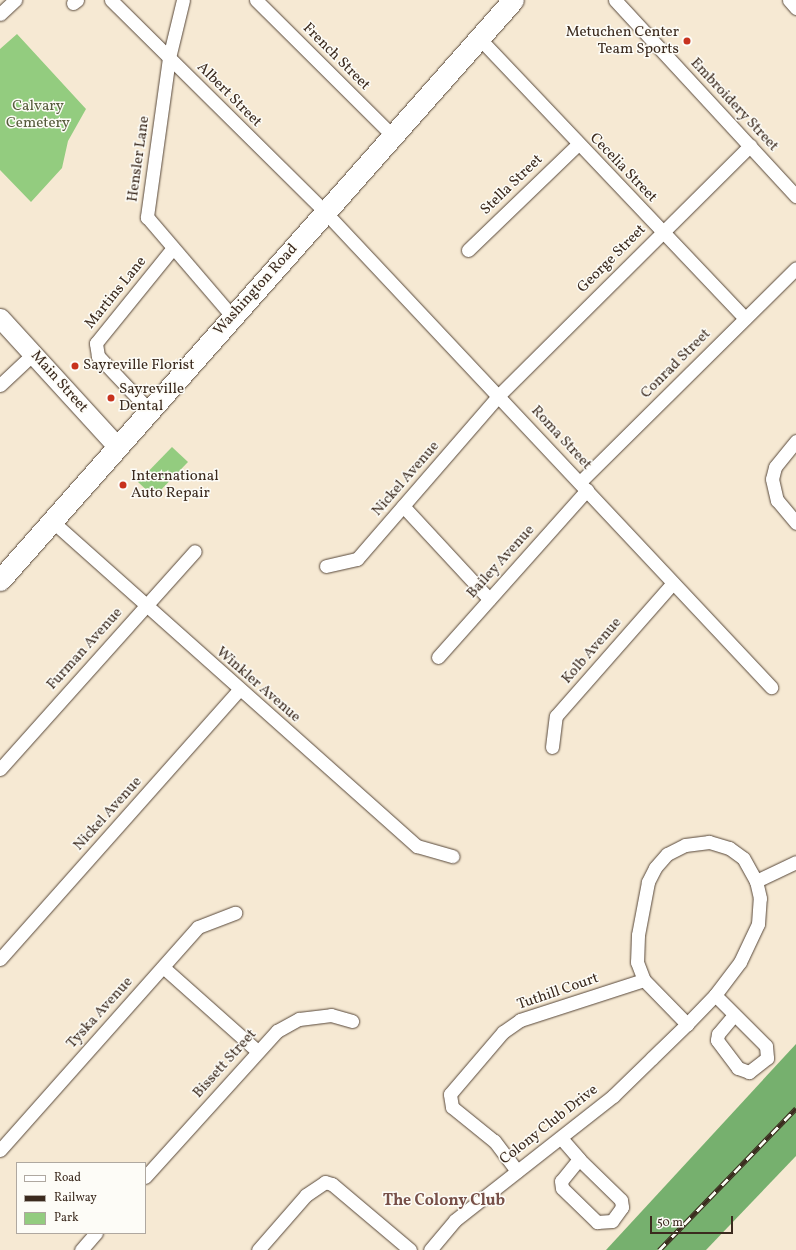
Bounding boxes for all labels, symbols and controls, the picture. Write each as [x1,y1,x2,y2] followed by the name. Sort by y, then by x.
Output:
[299,20,373,94] street label: French Street
[566,23,679,58] place label: Metuchen Center Team Sports
[682,36,692,46] marker: Metuchen Center Team Sports
[686,54,782,156] street label: Embroidery Street
[193,59,265,131] street label: Albert Street
[6,97,70,132] park label: Calvary Cemetery
[124,115,154,203] street label: Hensler Lane
[585,130,661,206] street label: Cecelia Street
[477,151,547,219] street label: Stella Street
[574,221,650,297] street label: George Street
[210,241,302,339] street label: Washington Road
[81,253,151,333] street label: Martins Lane
[637,325,715,403] street label: Conrad Street
[26,347,92,417] street label: Main Street
[83,357,195,375] place label: Sayreville Florist
[70,361,80,371] marker: Sayreville Florist
[119,380,184,415] place label: Sayreville Dental
[106,393,116,403] marker: Sayreville Dental
[527,402,595,474] street label: Roma Street
[369,438,443,520] street label: Nickel Avenue
[131,467,219,502] place label: International Auto Repair
[118,480,128,490] marker: International Auto Repair
[463,521,539,603] street label: Bailey Avenue
[43,604,127,694] street label: Furman Avenue
[558,614,626,688] street label: Kolb Avenue
[212,643,304,727] street label: Winkler Avenue
[70,773,146,855] street label: Nickel Avenue
[515,970,601,1014] street label: Tuthill Court
[63,973,137,1053] street label: Tyska Avenue
[189,1026,261,1102] street label: Bissett Street
[496,1081,602,1169] street label: Colony Club Drive
[16,1162,146,1234] legend
[54,1170,81,1186] text: Road
[54,1190,97,1206] text: Railway
[383,1191,505,1211] district label: The Colony Club
[652,1208,735,1234] scale bar
[54,1210,79,1226] text: Park
[657,1215,683,1231] text: 50 m

